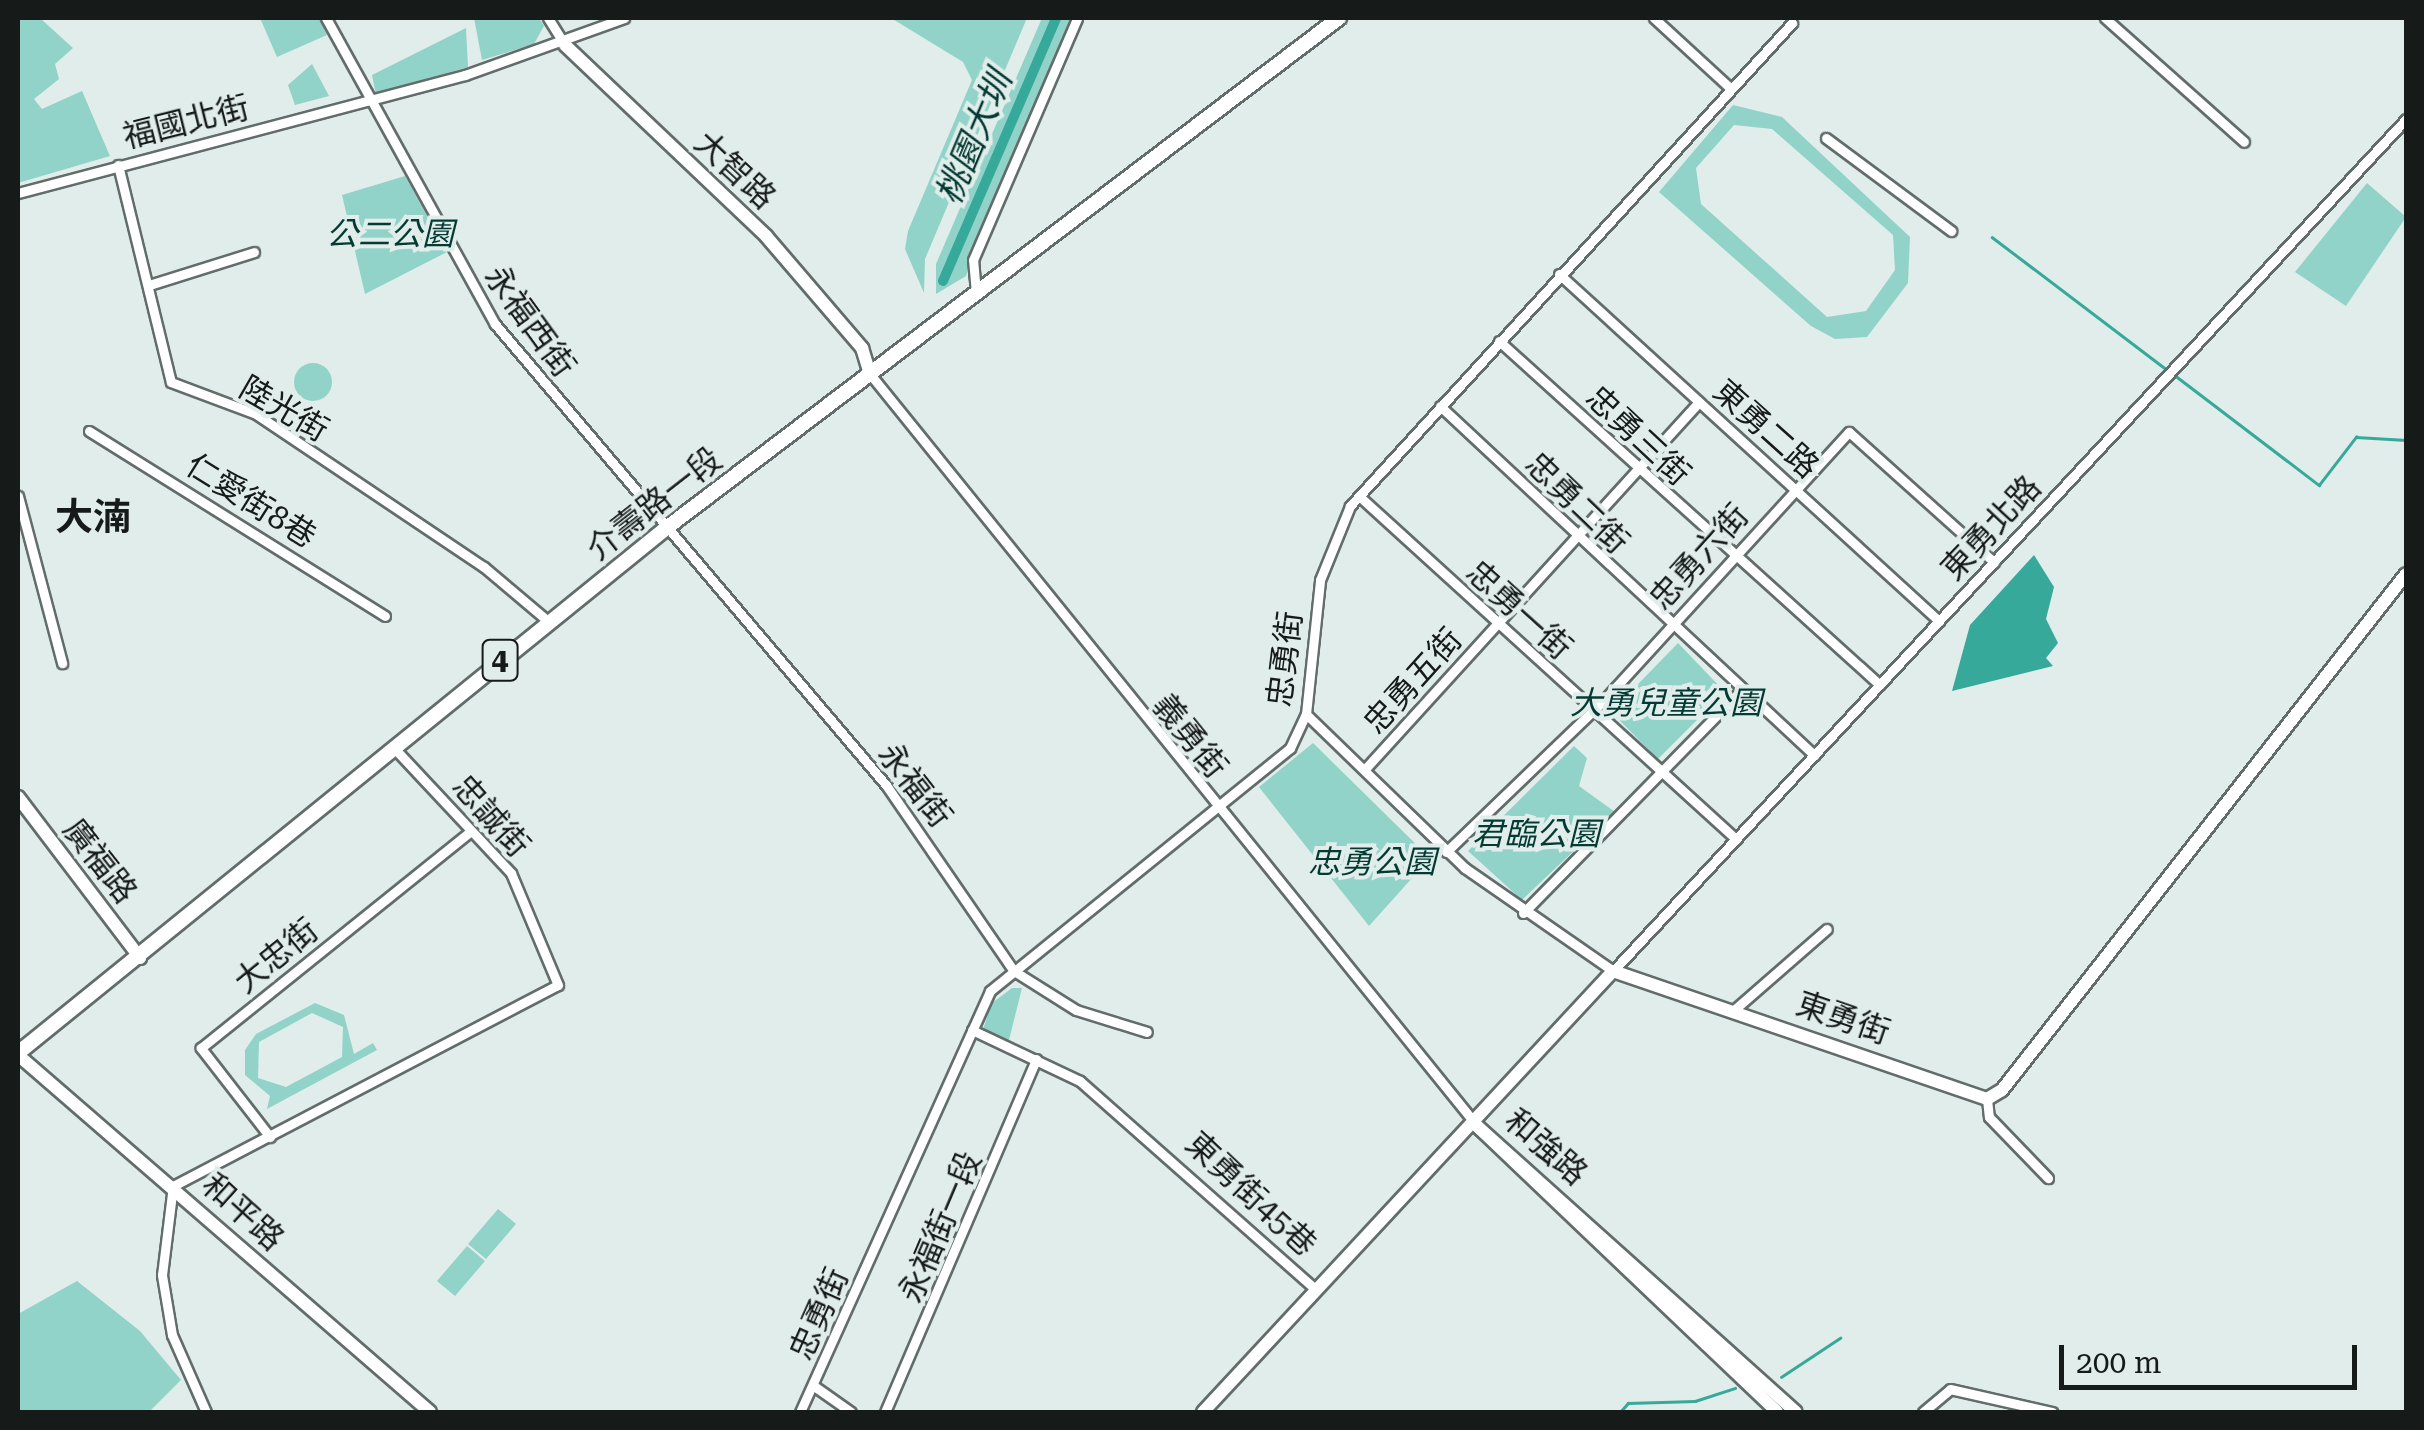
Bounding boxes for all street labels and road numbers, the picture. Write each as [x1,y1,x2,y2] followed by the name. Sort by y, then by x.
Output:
[119,88,253,156] street label: 福國北街
[687,123,783,217] street label: 大智路
[477,258,583,384] street label: 永福西街
[233,368,335,450] street label: 陸光街
[1706,372,1826,486] street label: 東勇二路
[1578,378,1698,494] street label: 忠勇三街
[579,440,729,568] street label: 介壽路一段
[1518,445,1636,561] street label: 忠勇二街
[179,446,323,556] street label: 仁愛街8巷
[1933,468,2049,588] street label: 東勇北路
[1642,497,1756,617] street label: 忠勇六街
[1459,553,1579,667] street label: 忠勇一街
[1260,609,1310,709] street label: 忠勇街
[1356,621,1470,741] street label: 忠勇五街
[480,635,520,685] road number: 4
[1145,687,1235,785] street label: 義勇街
[870,735,960,835] street label: 永福街
[445,767,537,865] street label: 忠誠街
[55,811,145,911] street label: 廣福路
[227,911,325,1001] street label: 大忠街
[1791,984,1895,1052] street label: 東勇街
[1497,1101,1595,1193] street label: 和強路
[1178,1124,1324,1264] street label: 東勇街45巷
[891,1146,989,1308] street label: 永福街一段
[194,1166,292,1258] street label: 和平路
[782,1262,856,1366] street label: 忠勇街

